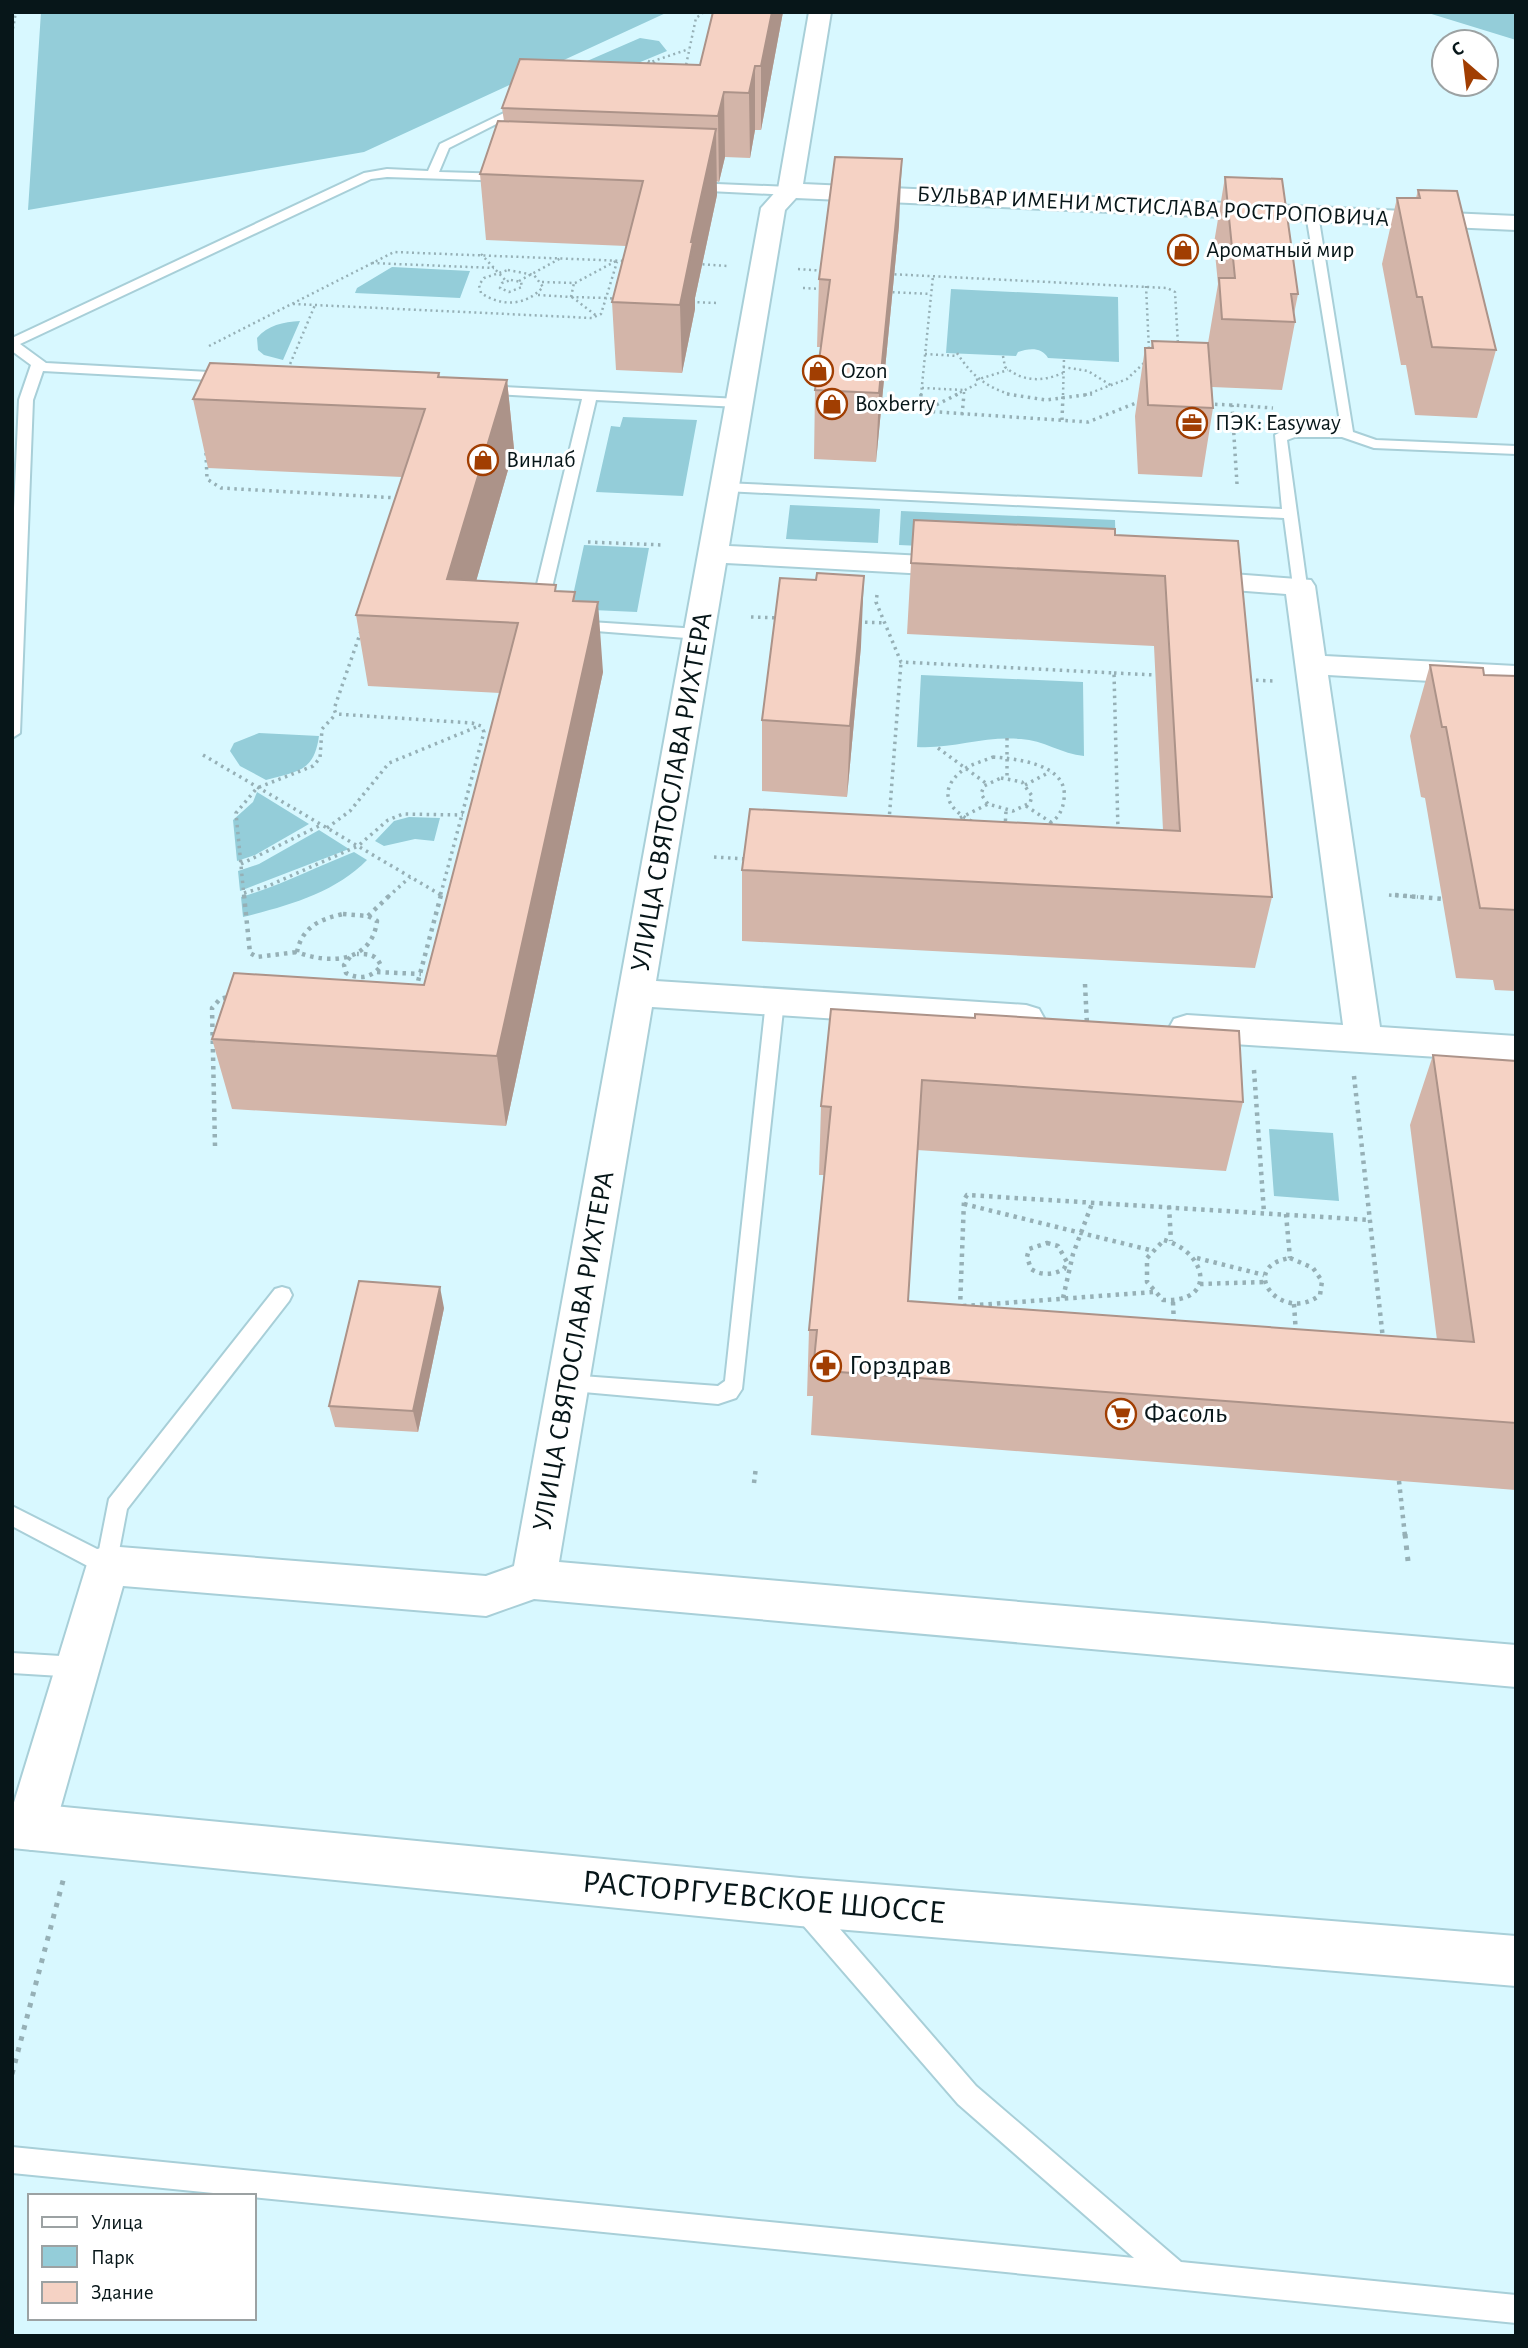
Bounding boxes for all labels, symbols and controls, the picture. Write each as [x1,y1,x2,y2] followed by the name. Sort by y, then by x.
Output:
[1430,28,1500,98] north arrow
[1449,38,1467,60] text: С
[916,183,1390,231] street label: БУЛЬВАР ИМЕНИ МСТИСЛАВА РОСТРОПОВИЧА
[1166,233,1200,267] shop icon: Ароматный мир
[1206,239,1354,262] place label: Ароматный мир
[801,354,835,388] shop icon: Ozon
[841,360,888,383] place label: Ozon
[815,387,849,421] shop icon: Boxberry
[855,393,936,416] place label: Boxberry
[1175,406,1209,440] office icon: ПЭК: Easyway
[1215,412,1341,435] place label: ПЭК: Easyway
[466,443,500,477] shop icon: Винлаб
[506,449,575,472] place label: Винлаб
[627,610,717,974] street label: УЛИЦА СВЯТОСЛАВА РИХТЕРА
[529,1169,619,1533] street label: УЛИЦА СВЯТОСЛАВА РИХТЕРА
[809,1349,843,1383] pharmacy icon: Горздрав
[849,1352,951,1380] place label: Горздрав
[1104,1397,1138,1431] supermarket icon: Фасоль
[1144,1400,1227,1428] place label: Фасоль
[581,1866,947,1930] street label: РАСТОРГУЕВСКОЕ ШОССЕ
[28,2194,256,2320] legend
[91,2212,144,2233] text: Улица
[91,2247,135,2268] text: Парк
[91,2282,154,2303] text: Здание

